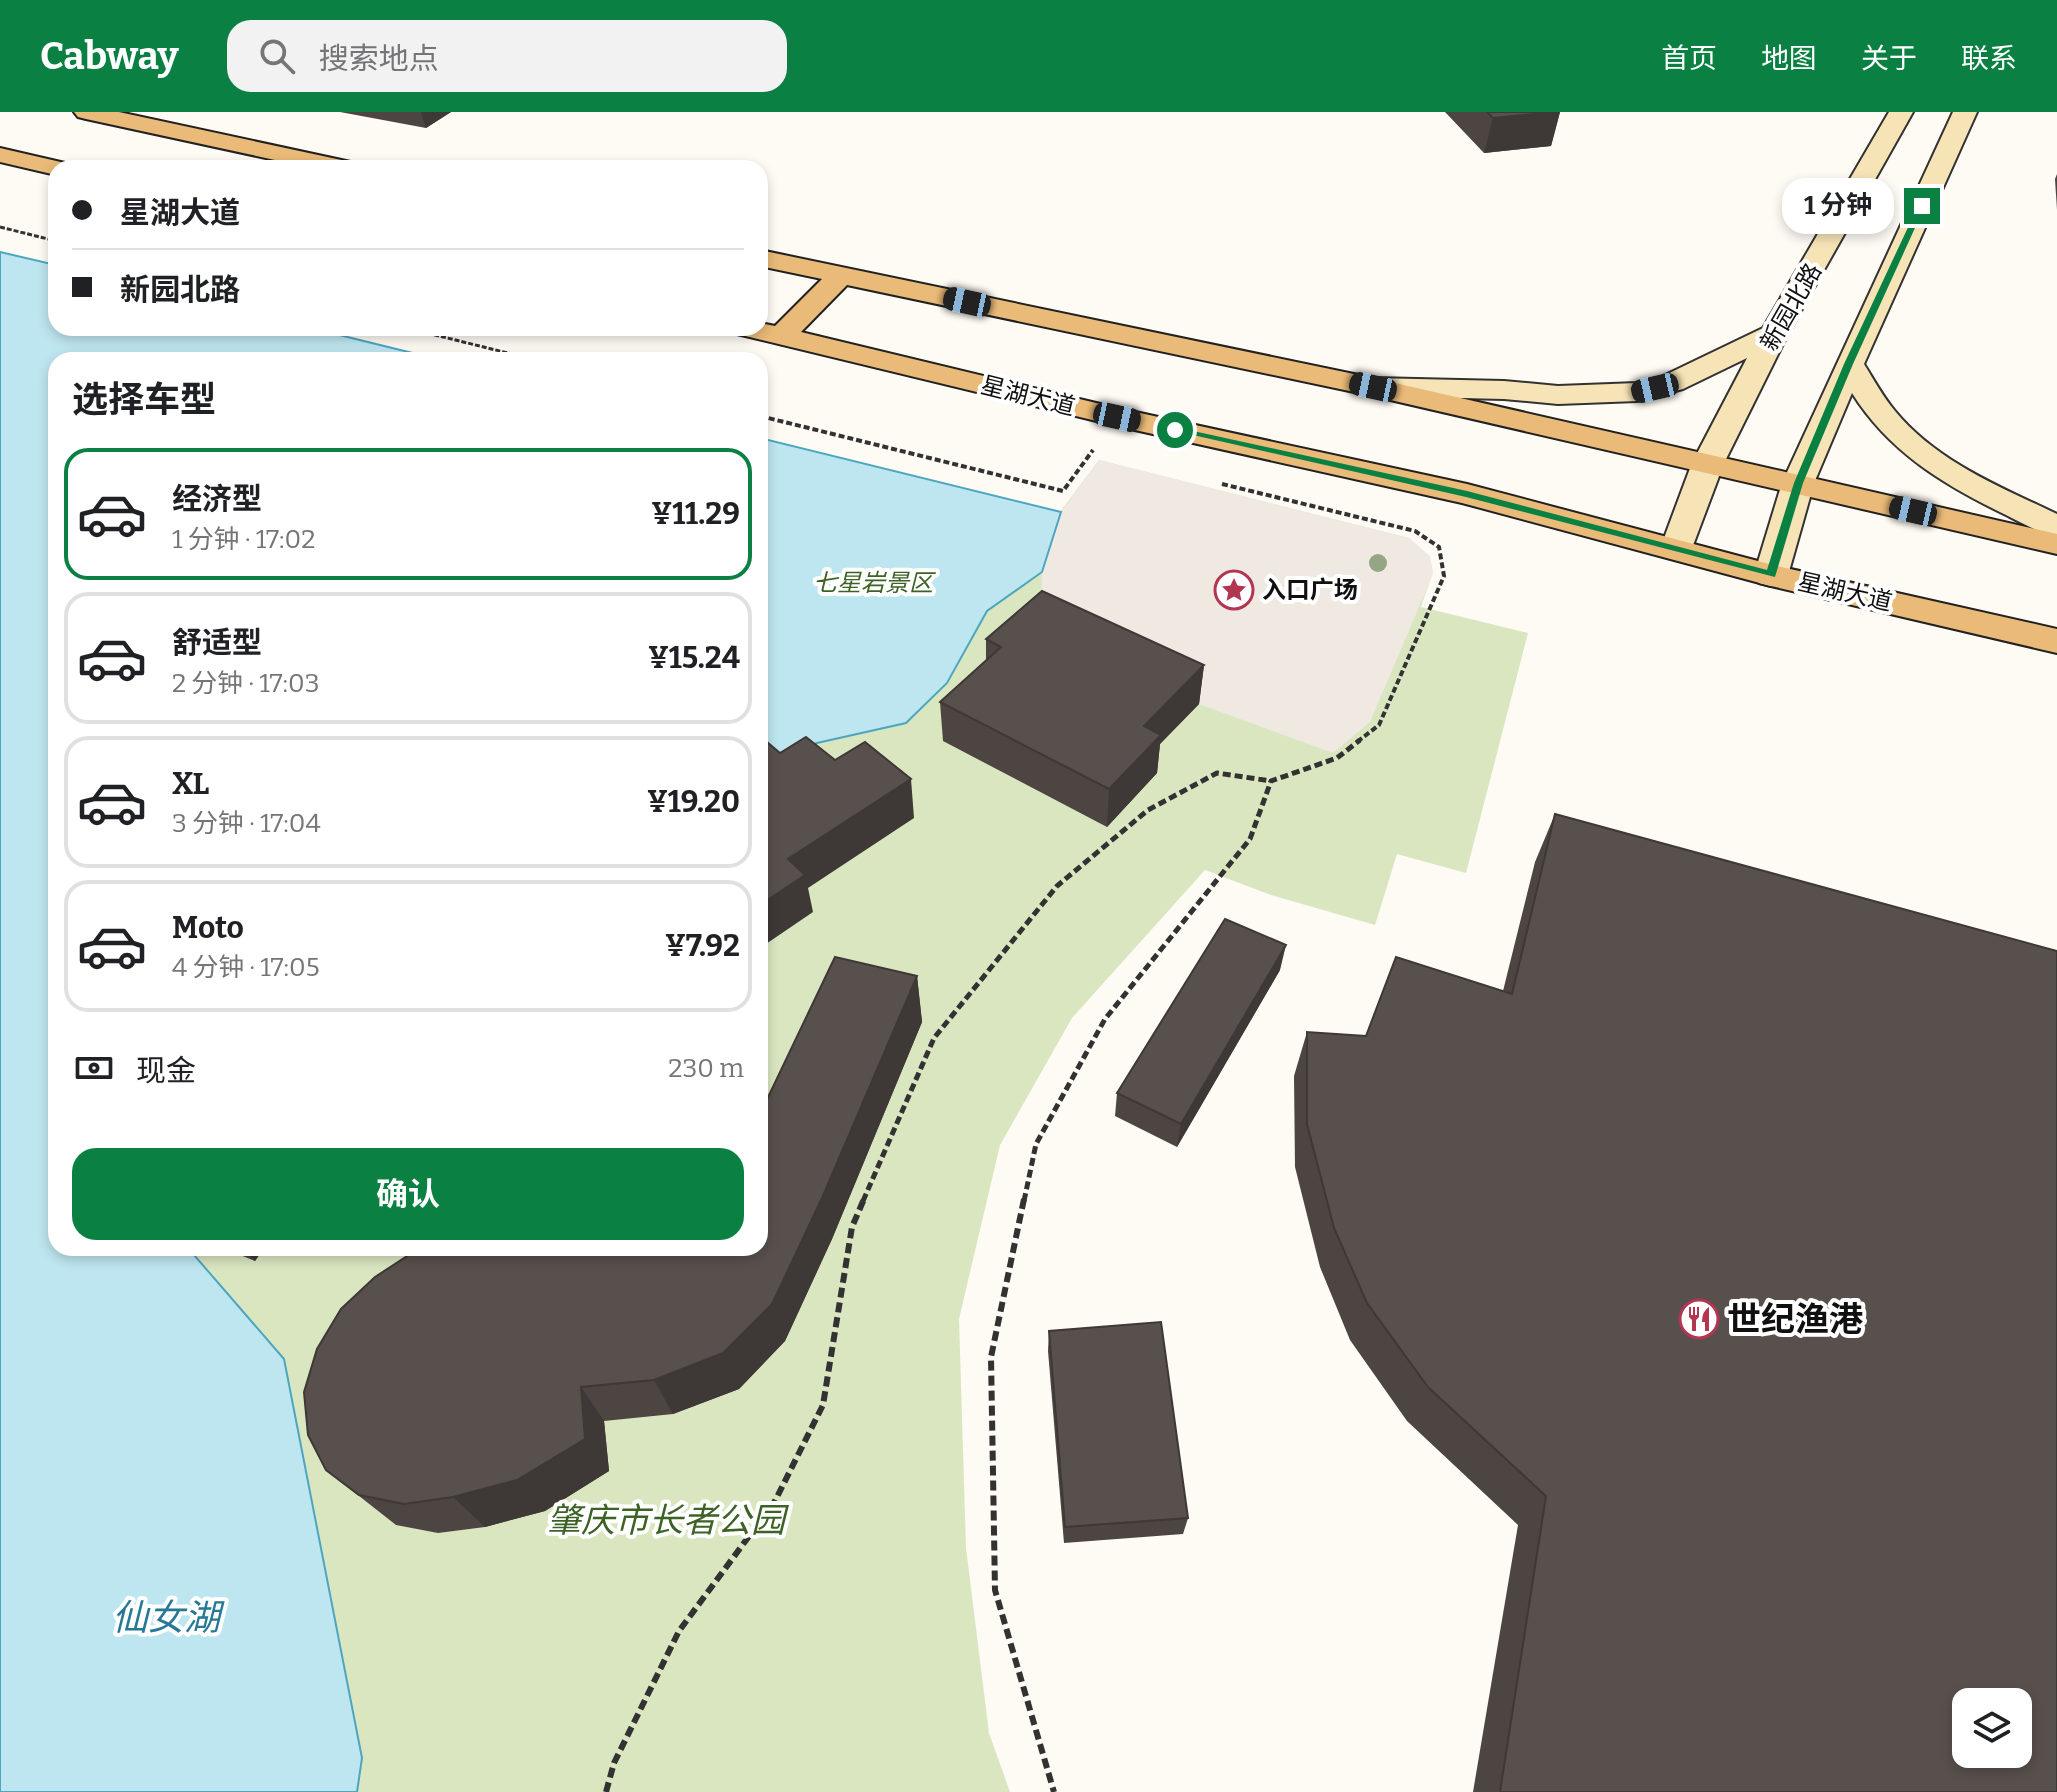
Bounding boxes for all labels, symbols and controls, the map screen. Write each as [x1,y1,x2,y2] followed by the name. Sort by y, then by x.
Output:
[227,20,787,92] search box
[40,33,179,79] text: Cabway
[255,34,299,78] icon: search
[319,41,439,77] text: 搜索地点
[1661,42,1717,75] text: 首页
[1761,42,1817,75] text: 地图
[1861,42,1917,75] text: 关于
[1961,42,2017,75] text: 联系
[1782,178,1894,234] callout: 1 分钟
[1904,188,1940,224] route end
[1804,190,1872,221] text: 1 分钟
[120,195,240,231] text: 星湖大道
[1755,258,1827,356] street label: 新园北路
[120,272,240,308] text: 新园北路
[941,285,993,319] car
[1347,370,1399,404] car
[978,371,1078,421] street label: 星湖大道
[1629,371,1681,405] car
[72,378,216,422] text: 选择车型
[1091,400,1143,434] car
[1157,412,1193,448] route start
[76,478,148,550] icon: car
[172,481,262,517] text: 经济型
[1887,494,1939,528] car
[651,496,740,532] text: ¥11.29
[172,524,315,555] text: 1 分钟 · 17:02
[1795,568,1895,616] street label: 星湖大道
[813,569,936,597] park label: 七星岩景区
[1213,569,1255,611] place icon: 入口广场
[1262,576,1358,604] place label: 入口广场
[76,622,148,694] icon: car
[172,625,262,661] text: 舒适型
[648,640,740,676] text: ¥15.24
[172,668,320,699] text: 2 分钟 · 17:03
[76,766,148,838] icon: car
[172,766,209,802] text: XL
[647,784,740,820] text: ¥19.20
[172,808,321,839] text: 3 分钟 · 17:04
[76,910,148,982] icon: car
[172,910,244,946] text: Moto
[665,928,740,964] text: ¥7.92
[172,952,320,983] text: 4 分钟 · 17:05
[72,1046,116,1090] icon: cash
[136,1053,196,1089] text: 现金
[668,1053,744,1084] text: 230 m
[72,1148,744,1240] button: 确认
[1678,1298,1720,1340] restaurant icon: 世纪渔港
[1727,1299,1863,1340] place label: 世纪渔港
[547,1500,790,1541] park label: 肇庆市长者公园
[112,1596,225,1640] water label: 仙女湖
[1952,1688,2032,1768] map controls
[1952,1688,2032,1768] button: layers

